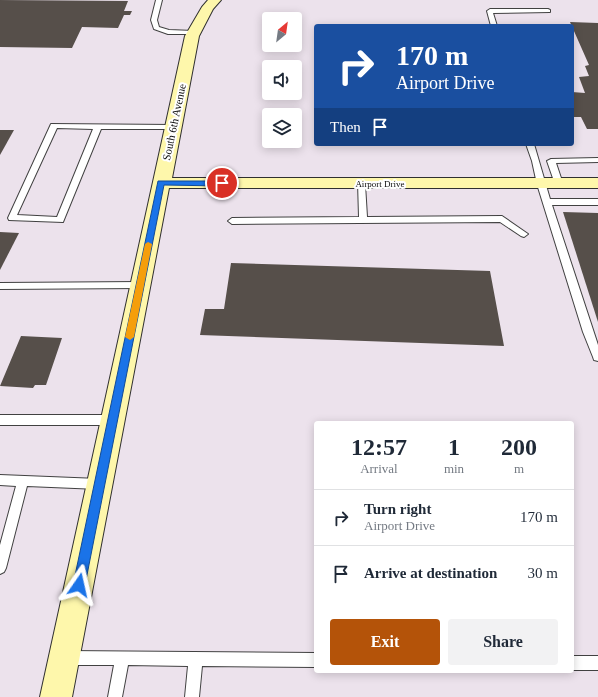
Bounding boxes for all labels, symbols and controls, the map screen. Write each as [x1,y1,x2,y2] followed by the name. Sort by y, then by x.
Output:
[262,12,302,52] north arrow
[262,12,302,148] map controls
[330,40,382,92] icon: right
[396,40,468,71] text: 170 m
[262,60,302,100] button: sound
[396,73,494,93] text: Airport Drive
[160,82,188,161] street label: South 6th Avenue
[262,108,302,148] button: layers
[369,116,391,138] icon: arrive
[330,119,361,135] text: Then
[205,166,239,200] pin
[211,172,233,194] icon: arrive
[355,179,405,189] street label: Airport Drive
[351,434,407,460] text: 12:57
[448,434,460,460] text: 1
[501,434,537,460] text: 200
[360,461,398,476] text: Arrival
[444,461,464,476] text: min
[514,461,524,476] text: m
[364,501,431,517] text: Turn right
[330,507,352,529] icon: right
[520,509,558,525] text: 170 m
[364,518,435,533] text: Airport Drive
[330,563,352,585] icon: arrive
[58,564,100,606] position arrow
[364,565,497,581] text: Arrive at destination
[528,565,558,581] text: 30 m
[330,619,440,665] button: Exit
[448,619,558,665] button: Share

